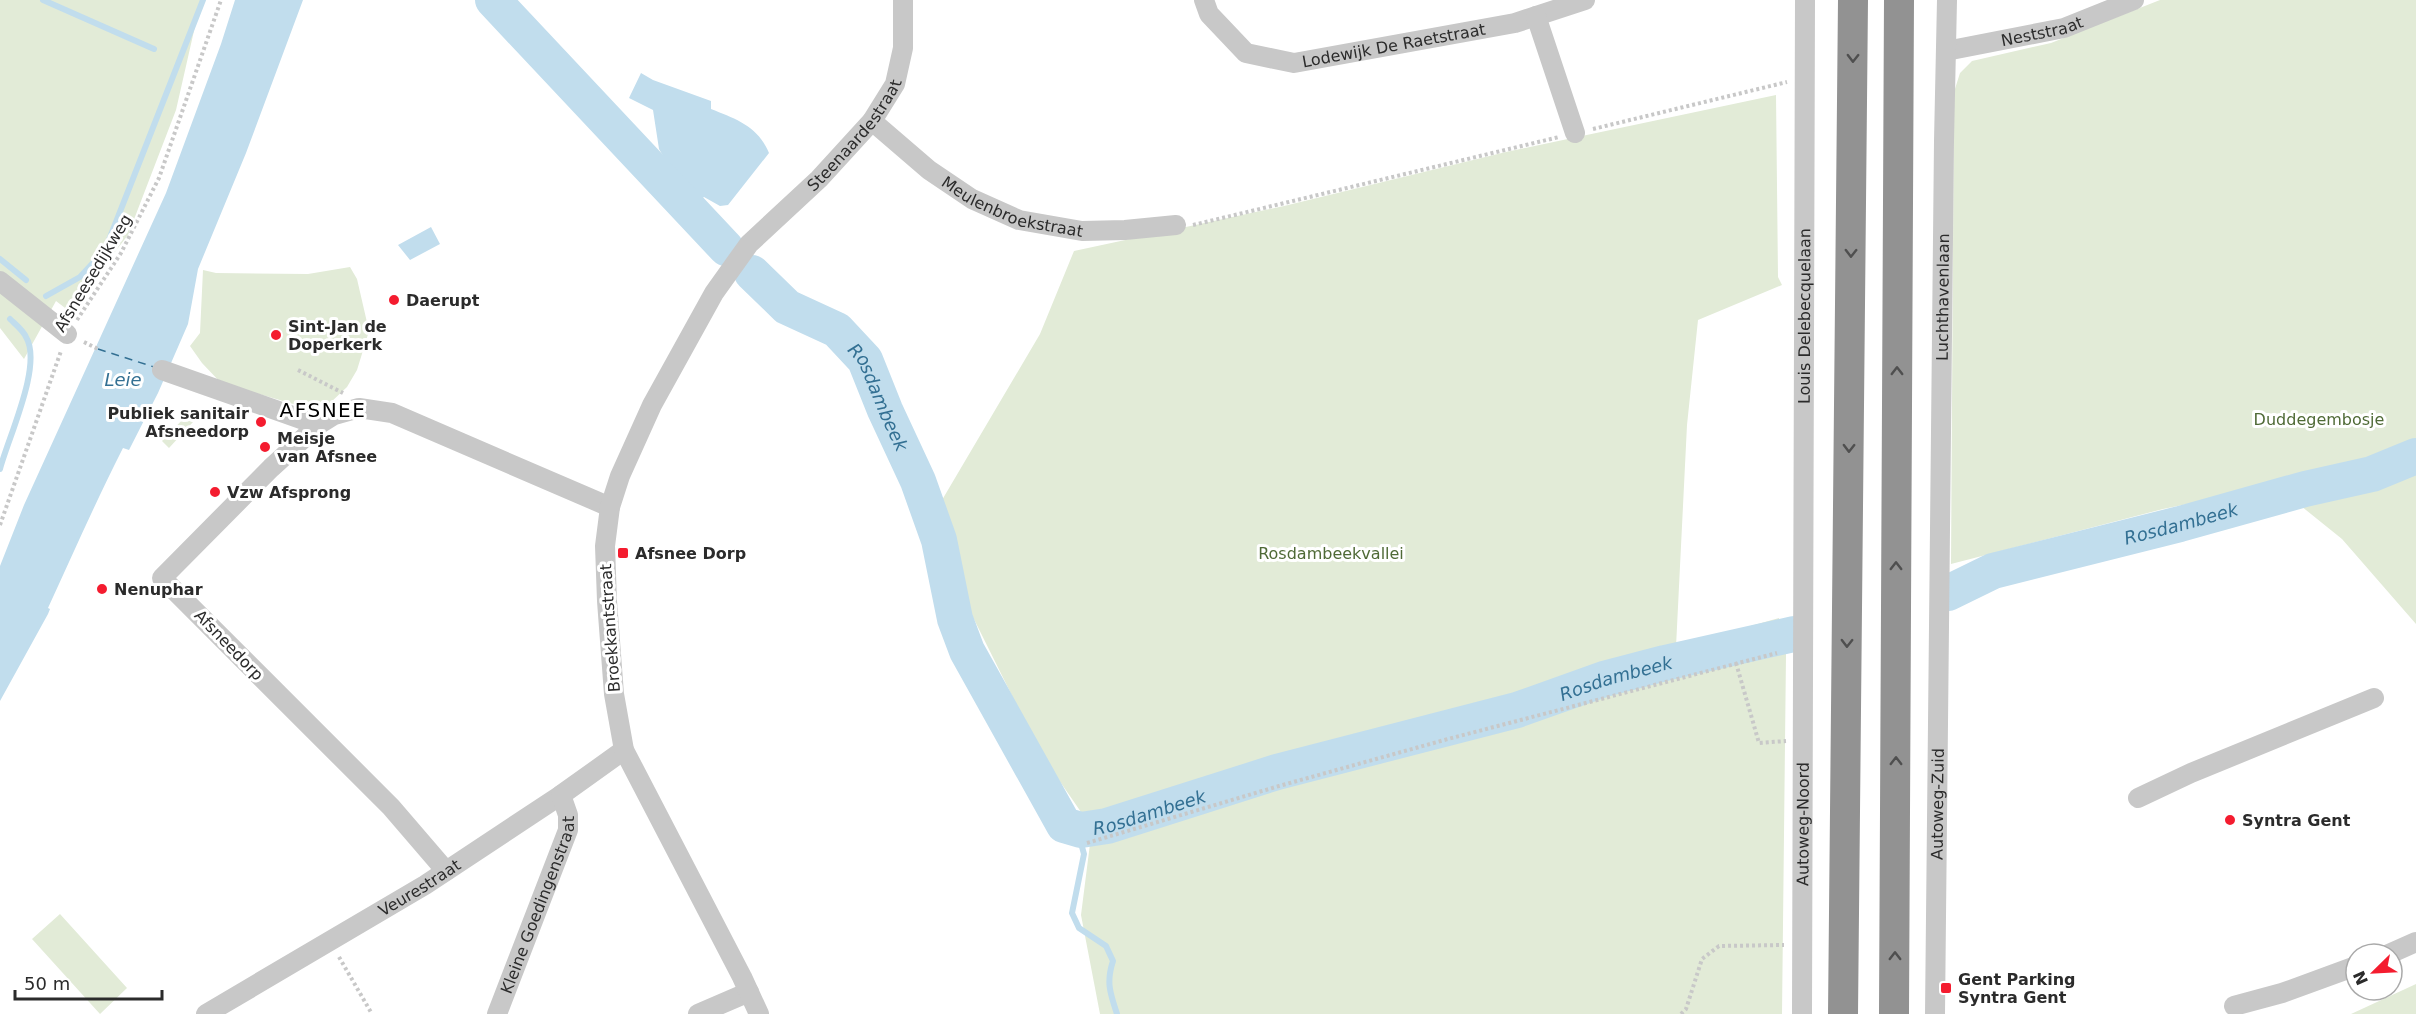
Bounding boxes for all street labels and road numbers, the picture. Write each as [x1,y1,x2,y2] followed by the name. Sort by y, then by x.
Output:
[1999,12,2086,50] street label: Neststraat
[1301,19,1487,71] street label: Lodewijk De Raetstraat
[803,78,905,195] street label: Steenaardestraat
[938,172,1084,241] street label: Meulenbroekstraat
[50,211,136,335] street label: Afsneesedijkweg
[1794,228,1814,404] street label: Louis Delebecquelaan
[1932,233,1953,361] street label: Luchthavenlaan
[596,563,624,693] street label: Broekkantstraat
[191,606,267,684] street label: Afsneedorp
[1927,748,1947,860] street label: Autoweg-Zuid
[1793,762,1812,886] street label: Autoweg-Noord
[496,816,578,996] street label: Kleine Goedingenstraat
[375,855,464,920] street label: Veurestraat

